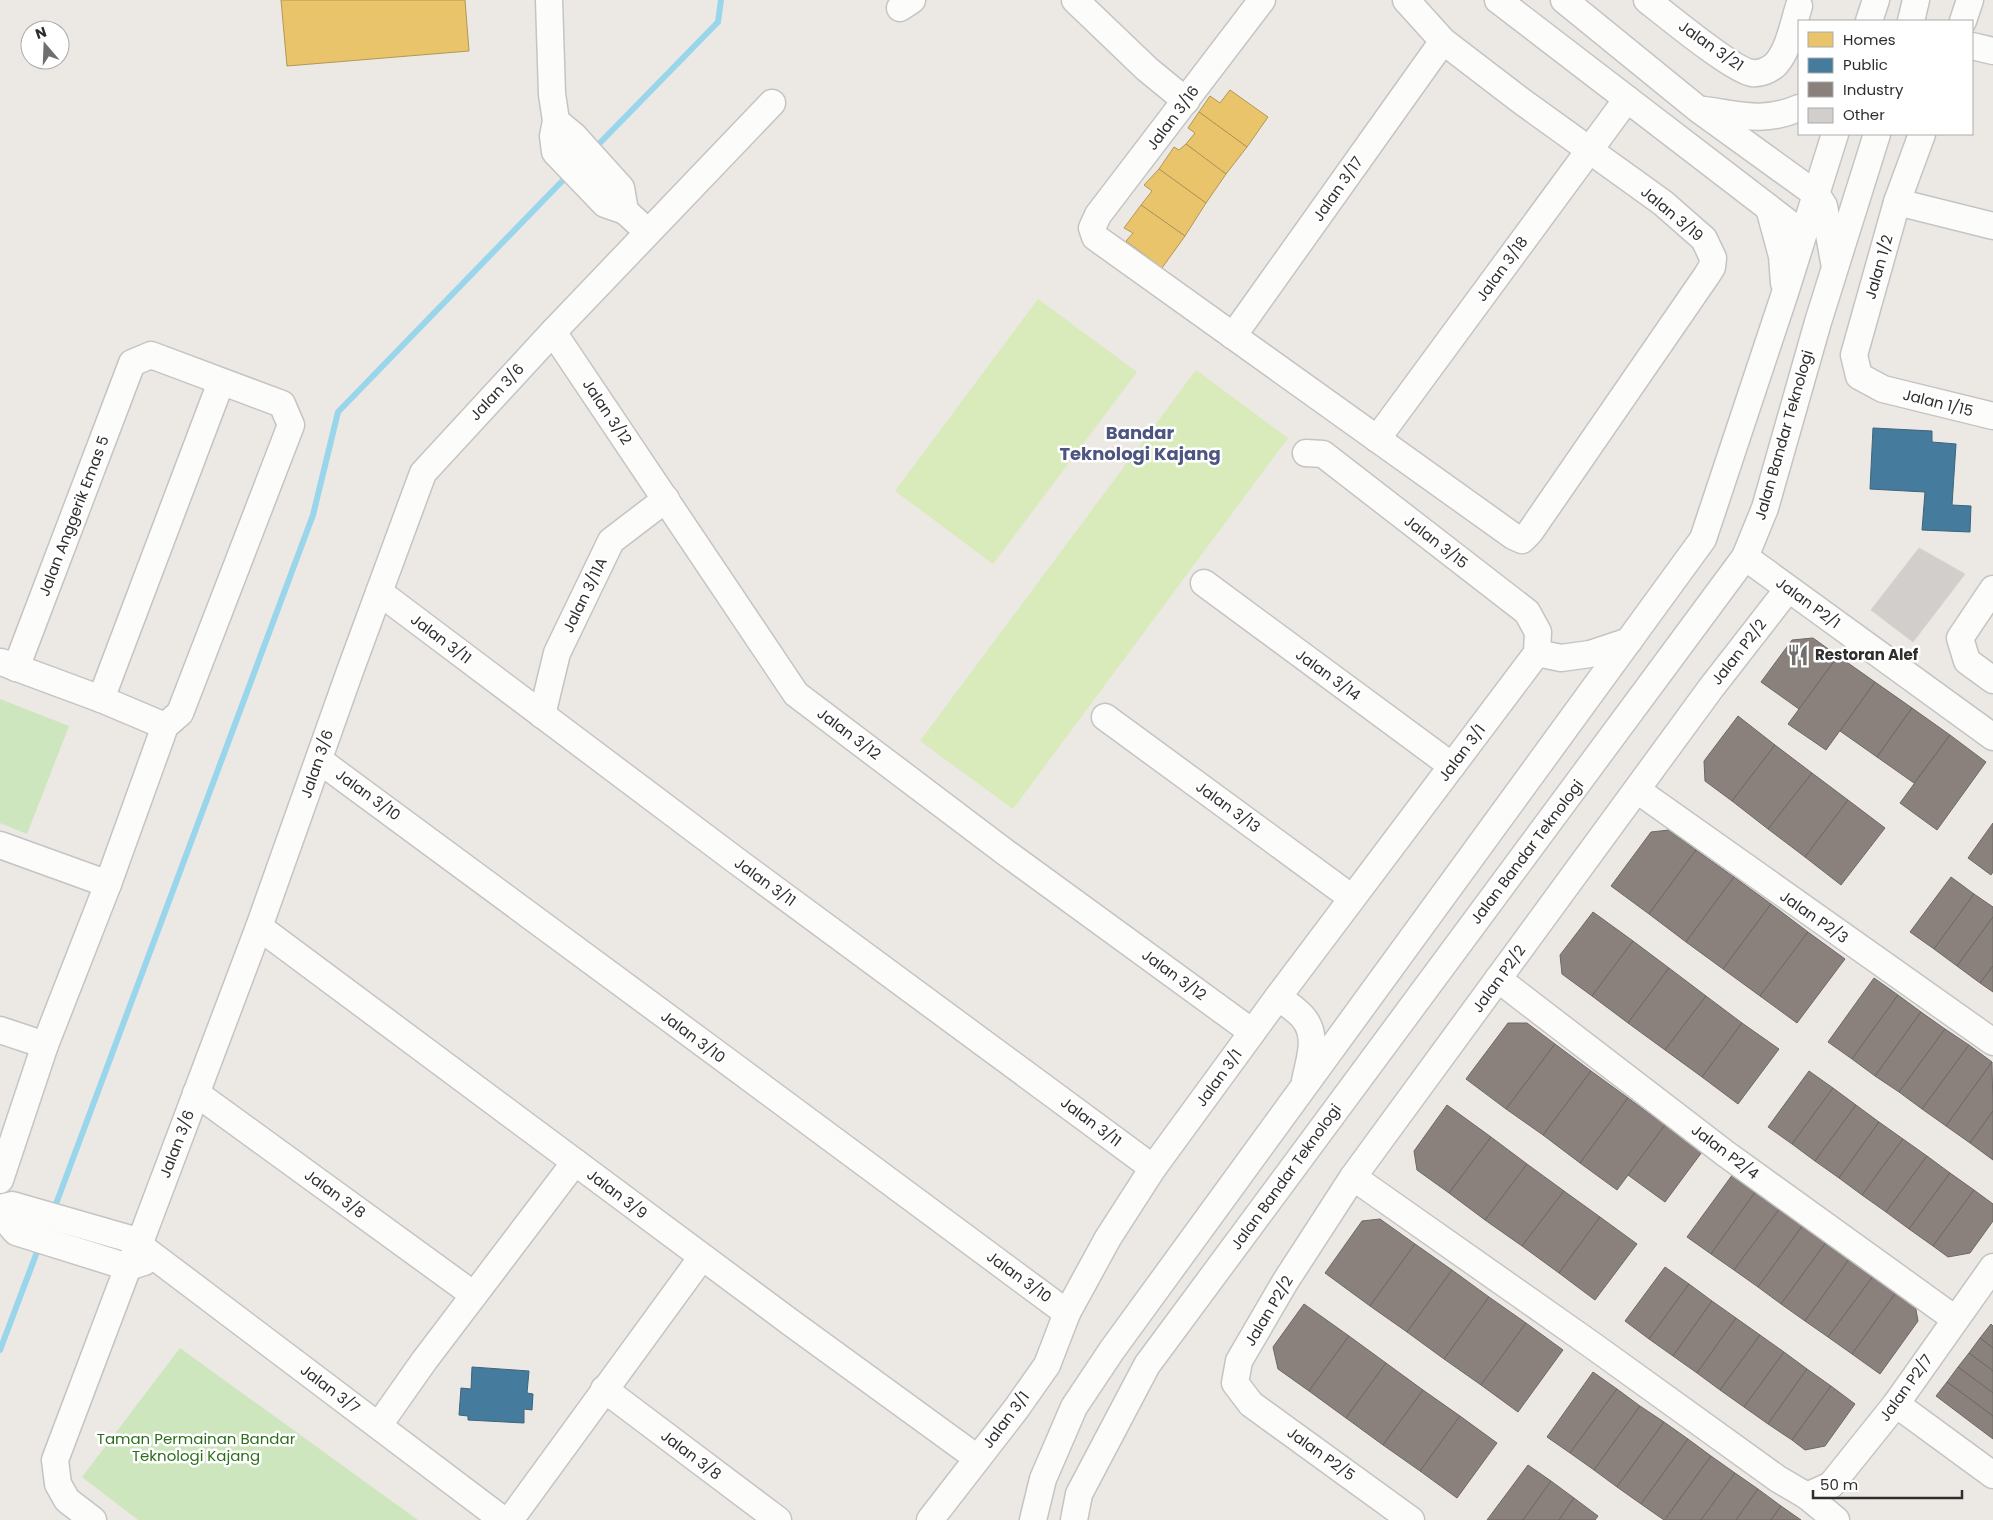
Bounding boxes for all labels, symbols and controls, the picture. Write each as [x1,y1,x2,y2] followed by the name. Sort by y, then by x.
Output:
[1675,15,1748,76] street label: Jalan 3/21
[20,20,70,70] north arrow
[1798,20,1973,135] legend
[33,22,49,44] text: N
[1843,29,1896,50] text: Homes
[1843,54,1888,75] text: Public
[1843,79,1904,100] text: Industry
[1141,81,1204,154] street label: Jalan 3/16
[1843,104,1885,125] text: Other
[1308,152,1368,225] street label: Jalan 3/17
[1637,181,1708,246] street label: Jalan 3/19
[1471,232,1532,306] street label: Jalan 3/18
[1859,232,1898,302] street label: Jalan 1/2
[1749,347,1818,522] street label: Jalan Bandar Teknologi
[465,359,529,425] street label: Jalan 3/6
[578,375,637,449] street label: Jalan 3/12
[1901,384,1975,421] street label: Jalan 1/15
[1059,420,1221,466] district label: Bandar Teknologi Kajang
[33,433,114,599] street label: Jalan Anggerik Emas 5
[1400,510,1473,573] street label: Jalan 3/15
[557,554,612,636] street label: Jalan 3/11A
[1772,572,1845,633] street label: Jalan P2/1
[407,609,476,668] street label: Jalan 3/11
[1706,614,1771,689] street label: Jalan P2/2
[1785,642,1811,668] restaurant icon: Restoran Alef
[1291,644,1365,705] street label: Jalan 3/14
[1815,644,1919,665] place label: Restoran Alef
[813,703,886,765] street label: Jalan 3/12
[1433,720,1490,785] street label: Jalan 3/1
[295,727,338,801] street label: Jalan 3/6
[331,764,405,825] street label: Jalan 3/10
[1465,775,1588,928] street label: Jalan Bandar Teknologi
[1192,776,1265,837] street label: Jalan 3/13
[730,852,800,911] street label: Jalan 3/11
[1776,885,1853,948] street label: Jalan P2/3
[1467,941,1530,1017] street label: Jalan P2/2
[1138,944,1211,1005] street label: Jalan 3/12
[657,1005,730,1068] street label: Jalan 3/10
[1191,1045,1247,1111] street label: Jalan 3/1
[1057,1092,1126,1151] street label: Jalan 3/11
[1225,1099,1346,1254] street label: Jalan Bandar Teknologi
[154,1107,199,1181] street label: Jalan 3/6
[1687,1119,1763,1184] street label: Jalan P2/4
[300,1164,370,1223] street label: Jalan 3/8
[583,1164,652,1223] street label: Jalan 3/9
[982,1246,1056,1307] street label: Jalan 3/10
[1239,1272,1298,1350] street label: Jalan P2/2
[1874,1350,1937,1425] street label: Jalan P2/7
[296,1359,364,1418] street label: Jalan 3/7
[977,1387,1034,1452] street label: Jalan 3/1
[1283,1422,1360,1485] street label: Jalan P2/5
[657,1425,726,1484] street label: Jalan 3/8
[97,1428,296,1466] park label: Taman Permainan Bandar Teknologi Kajang
[1813,1468,1962,1500] scale bar
[1820,1474,1858,1495] text: 50 m

